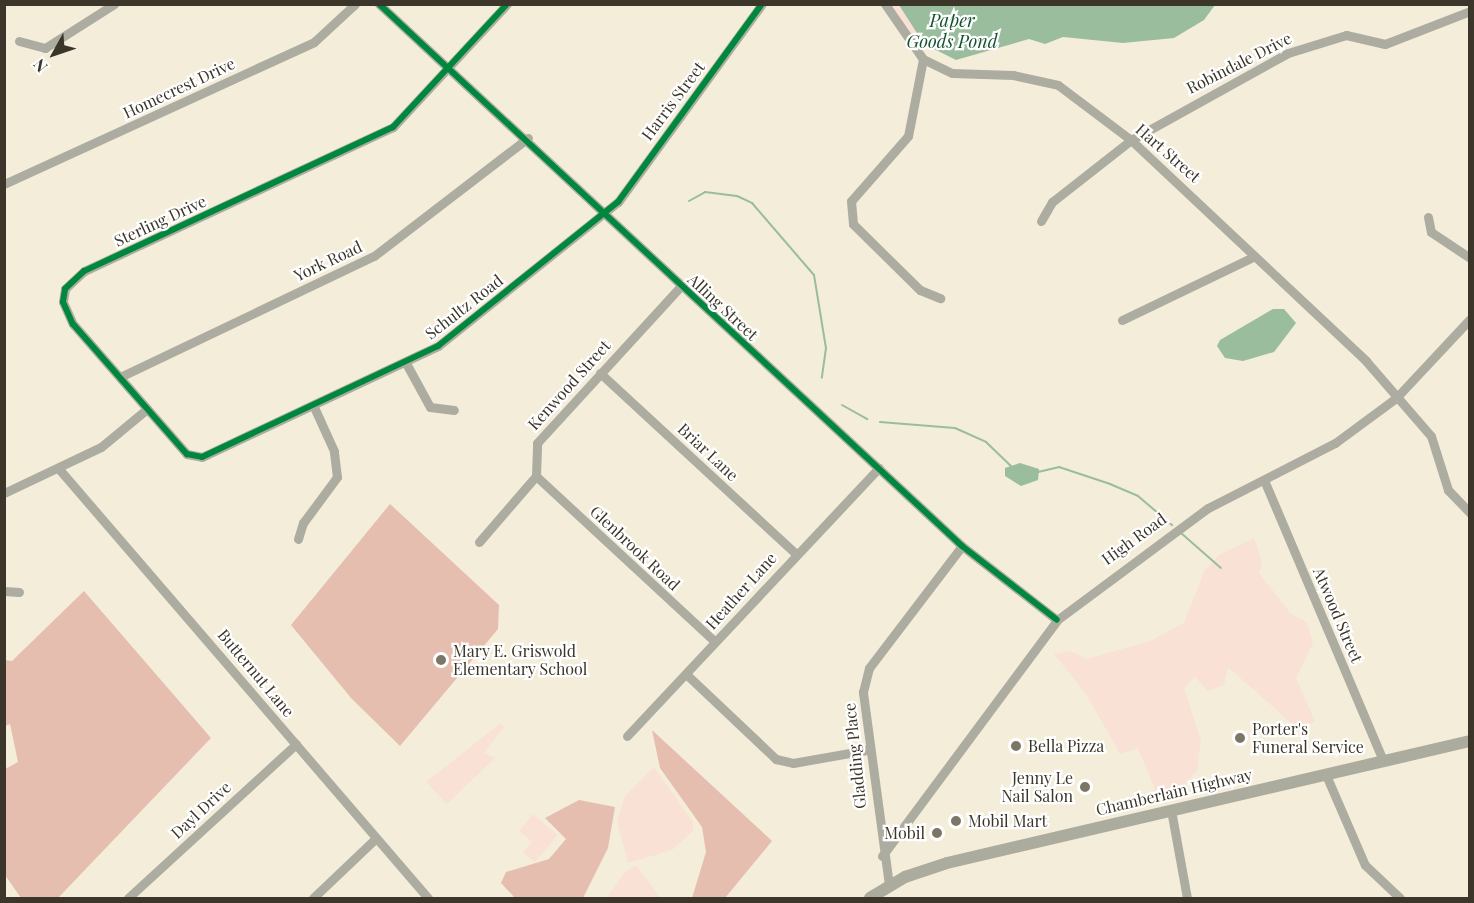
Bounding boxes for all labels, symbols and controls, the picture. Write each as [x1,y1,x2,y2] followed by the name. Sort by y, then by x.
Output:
[907,10,997,52] water label: Paper Goods Pond
[24,24,84,84] north arrow
[1183,28,1295,98] street label: Robindale Drive
[120,54,238,122] street label: Homecrest Drive
[28,55,52,77] text: N
[637,58,709,144] street label: Harris Street
[1132,120,1204,186] street label: Hart Street
[111,191,209,251] street label: Sterling Drive
[291,237,365,285] street label: York Road
[684,270,762,344] street label: Alling Street
[421,271,507,343] street label: Schultz Road
[524,336,614,434] street label: Kenwood Street
[674,419,742,485] street label: Briar Lane
[586,502,684,594] street label: Glenbrook Road
[1098,509,1170,569] street label: High Road
[701,548,781,634] street label: Heather Lane
[1309,564,1367,666] street label: Atwood Street
[214,625,298,721] street label: Butternut Lane
[453,641,588,679] place label: Mary E. Griswold Elementary School
[434,653,448,667] marker: Mary E. Griswold Elementary School
[840,702,870,810] street label: Gladding Place
[1252,719,1364,757] place label: Porter's Funeral Service
[1233,731,1247,745] marker: Porter's Funeral Service
[1028,736,1104,756] place label: Bella Pizza
[1009,739,1023,753] marker: Bella Pizza
[1094,765,1254,819] street label: Chamberlain Highway
[1001,768,1073,806] place label: Jenny Le Nail Salon
[167,777,235,843] street label: Dayl Drive
[1078,780,1092,794] marker: Jenny Le Nail Salon
[968,811,1047,831] place label: Mobil Mart
[949,814,963,828] marker: Mobil Mart
[884,823,925,843] place label: Mobil
[930,826,944,840] marker: Mobil

